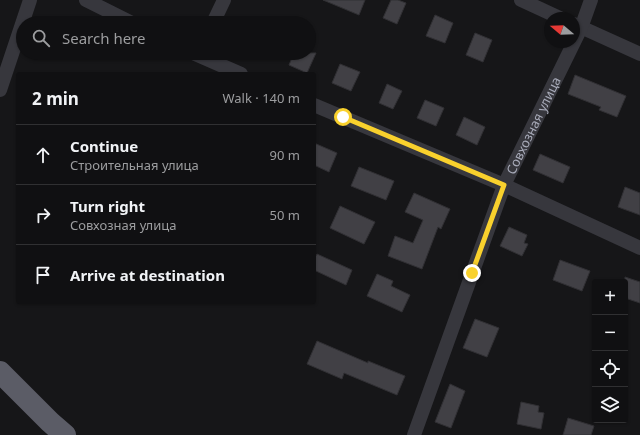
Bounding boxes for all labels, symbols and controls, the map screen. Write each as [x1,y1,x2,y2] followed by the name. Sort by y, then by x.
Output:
[544,12,580,48] north arrow
[16,16,316,60] search box
[30,27,52,49] icon: search
[62,28,145,48] text: Search here
[502,74,565,177] street label: Совхозная улица
[32,87,79,110] text: 2 min
[222,89,300,107] text: Walk · 140 m
[334,108,352,126] route start
[70,136,138,156] text: Continue
[32,144,54,166] icon: ahead
[270,146,300,164] text: 90 m
[70,156,199,174] text: Строительная улица
[70,196,145,216] text: Turn right
[32,204,54,226] icon: right
[270,206,300,224] text: 50 m
[70,216,177,234] text: Совхозная улица
[32,264,54,286] icon: arrive
[463,264,481,282] route end
[70,265,225,285] text: Arrive at destination
[592,279,628,423] map controls
[592,279,628,315] button: +
[592,315,628,351] button: −
[592,351,628,387] button: locate
[592,387,628,423] button: layers

